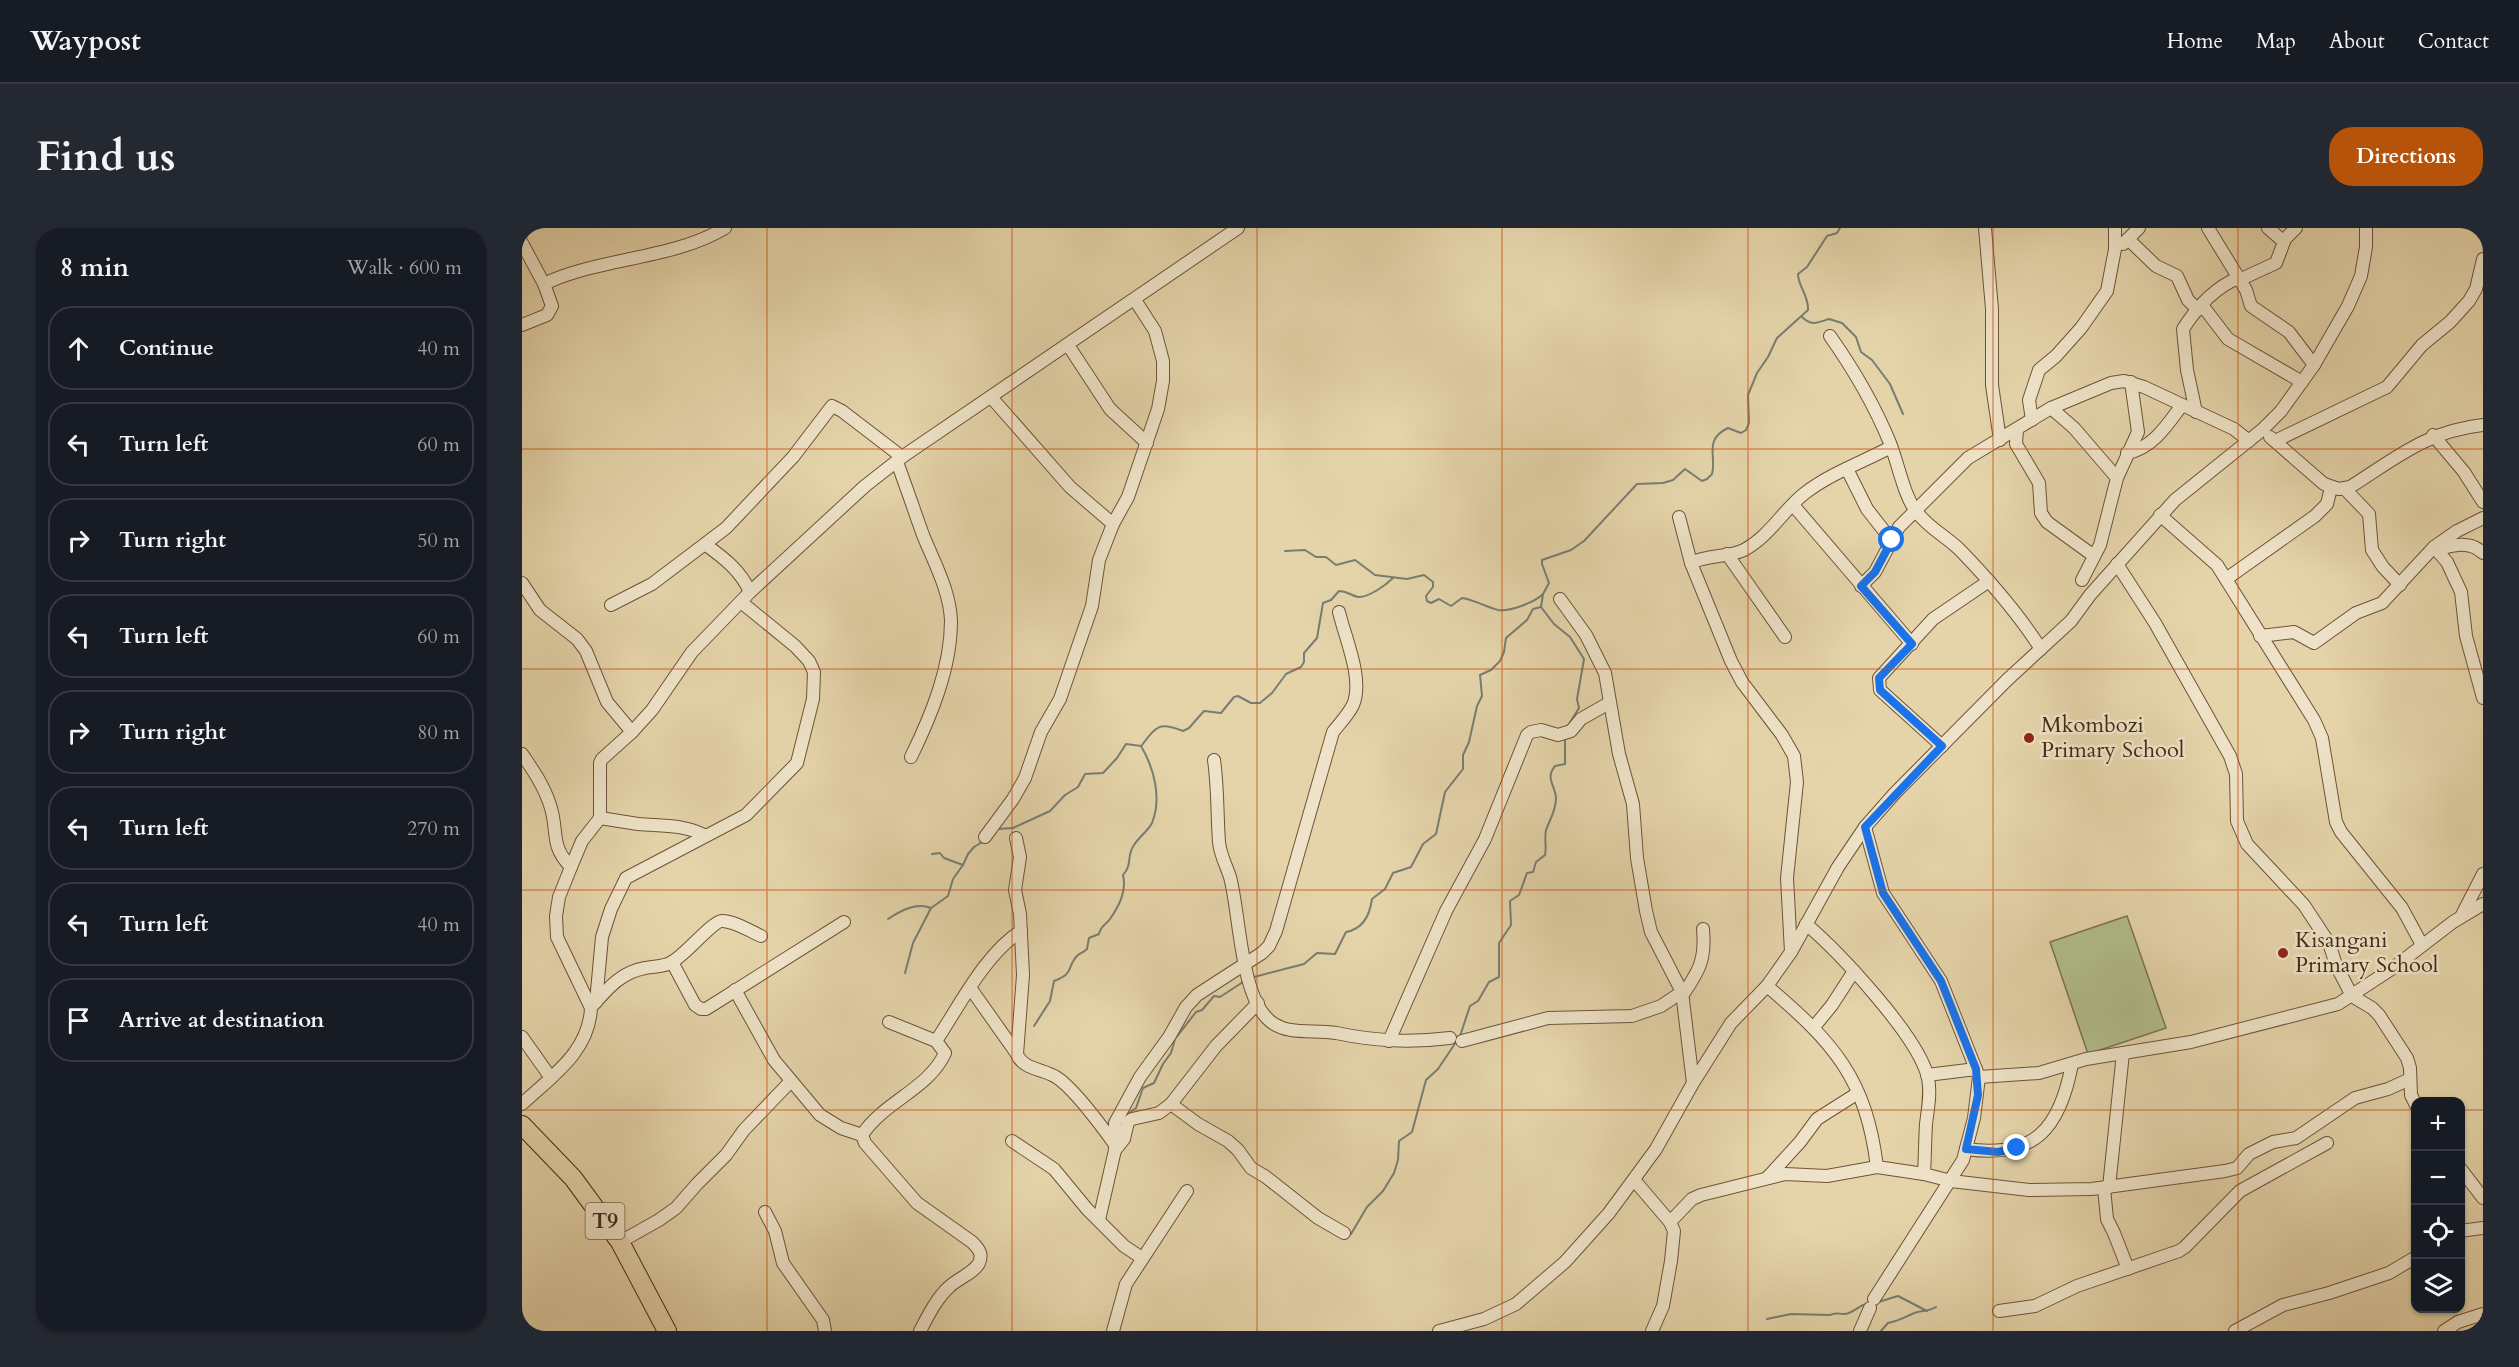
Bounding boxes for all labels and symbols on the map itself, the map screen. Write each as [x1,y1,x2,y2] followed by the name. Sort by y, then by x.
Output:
[1878,526,1904,552] route start
[2041,710,2185,765] place label: Mkombozi Primary School
[2022,731,2036,745] marker: Mkombozi Primary School
[2295,925,2439,980] place label: Kisangani Primary School
[2276,946,2290,960] marker: Kisangani Primary School
[2003,1134,2029,1160] route end
[586,1203,625,1239] road number: T9

